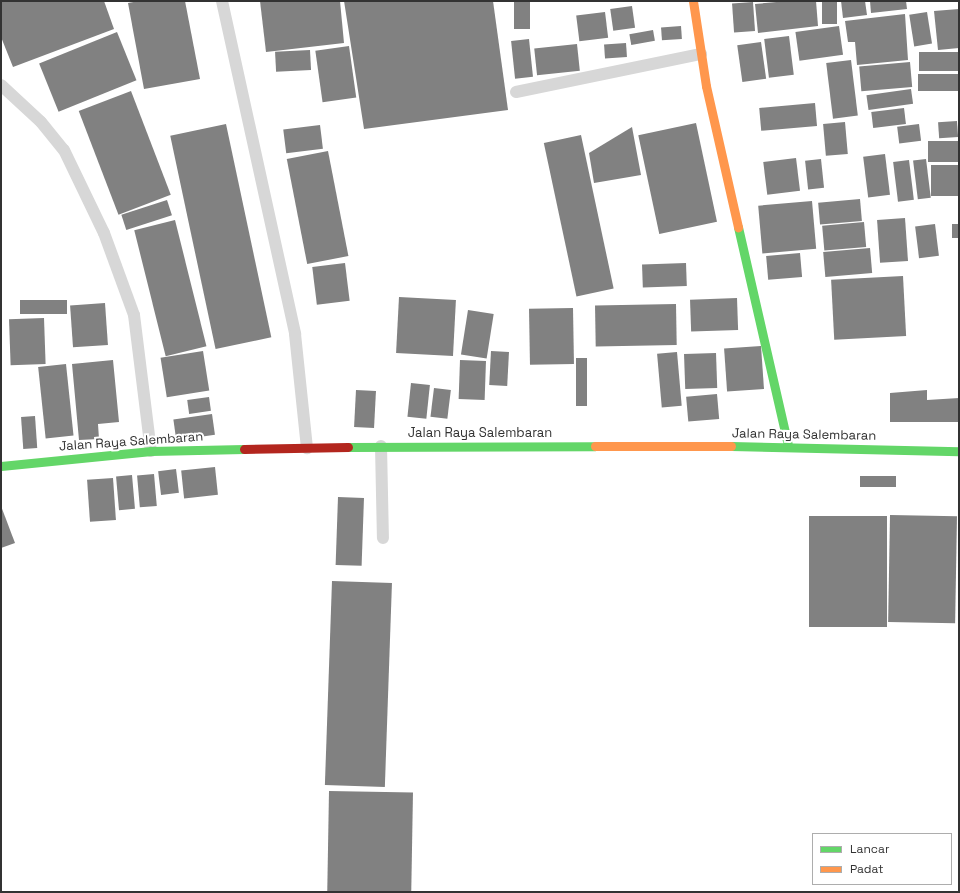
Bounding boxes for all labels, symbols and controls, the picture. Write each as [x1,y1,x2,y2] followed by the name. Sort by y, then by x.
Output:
[408,425,552,441] street label: Jalan Raya Salembaran
[732,426,876,444] street label: Jalan Raya Salembaran
[58,429,204,455] street label: Jalan Raya Salembaran
[812,833,952,885] legend
[850,841,889,857] text: Lancar
[850,861,884,877] text: Padat

